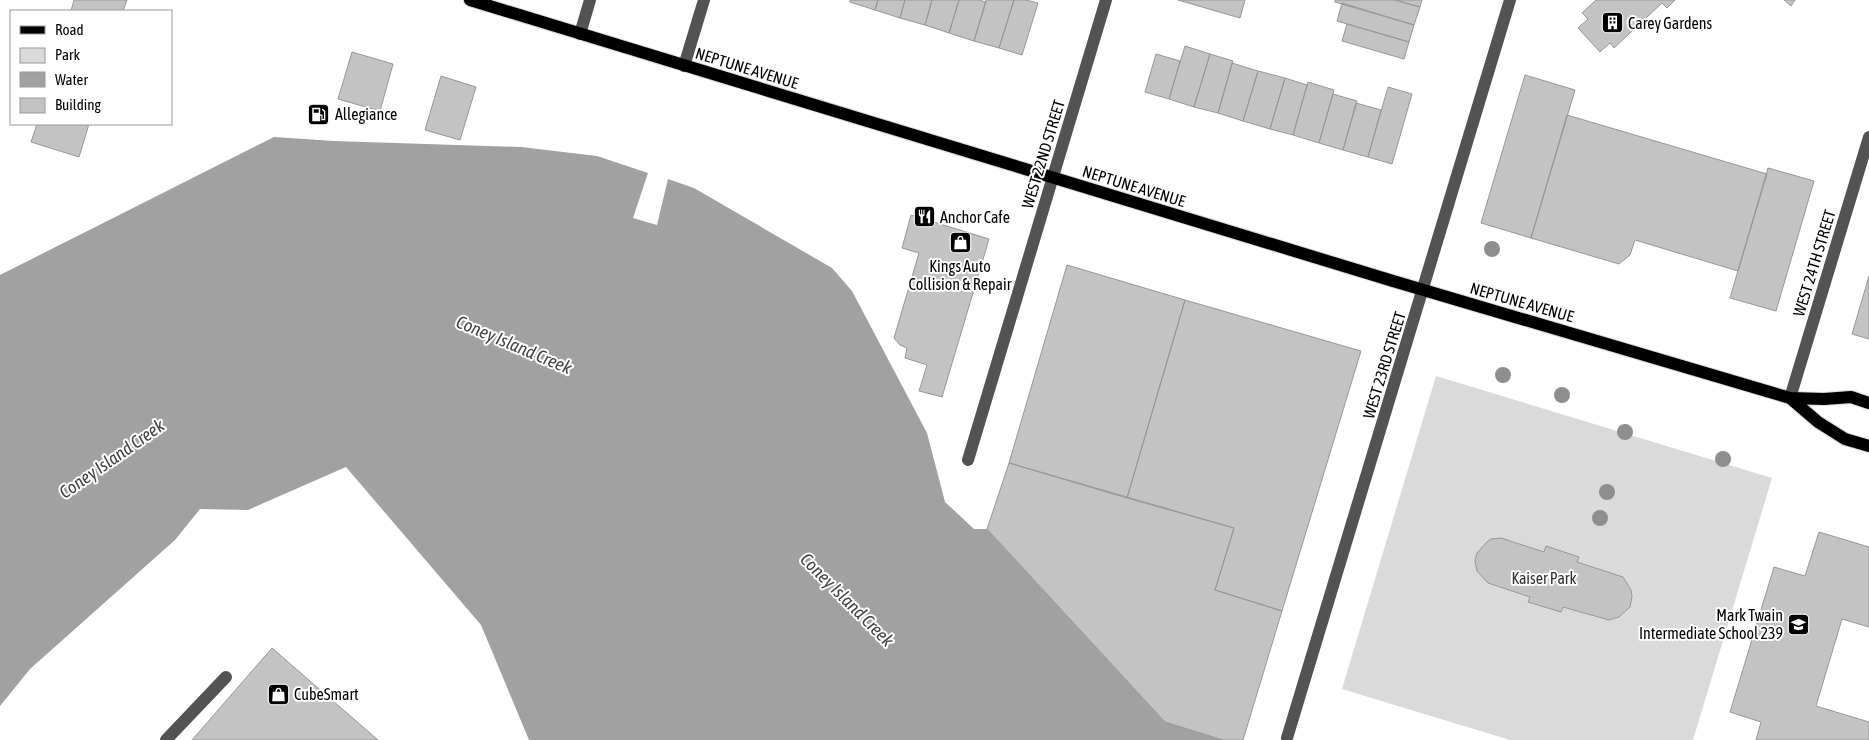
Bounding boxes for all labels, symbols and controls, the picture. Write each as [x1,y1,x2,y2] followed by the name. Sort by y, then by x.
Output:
[10,10,172,125] legend
[1600,11,1624,35] building icon: Carey Gardens
[1628,14,1712,33] place label: Carey Gardens
[55,21,84,38] text: Road
[693,44,801,92] street label: NEPTUNE AVENUE
[55,46,80,63] text: Park
[55,71,88,88] text: Water
[55,96,101,113] text: Building
[1018,98,1068,210] street label: WEST 22ND STREET
[307,102,331,126] fuel station icon: Allegiance
[335,105,397,124] place label: Allegiance
[1080,162,1188,210] street label: NEPTUNE AVENUE
[912,205,936,229] restaurant icon: Anchor Cafe
[940,208,1010,226] place label: Anchor Cafe
[1789,208,1839,318] street label: WEST 24TH STREET
[948,230,972,254] shop icon: Kings Auto Collision & Repair
[909,257,1012,294] place label: Kings Auto Collision & Repair
[1468,279,1576,325] street label: NEPTUNE AVENUE
[1359,309,1409,421] street label: WEST 23RD STREET
[453,311,576,379] water label: Coney Island Creek
[55,414,169,503] water label: Coney Island Creek
[796,549,899,651] water label: Coney Island Creek
[1511,569,1577,587] park label: Kaiser Park
[1639,606,1783,642] place label: Mark Twain Intermediate School 239
[1787,612,1811,636] school or university icon: Mark Twain Intermediate School 239
[266,682,290,706] shop icon: CubeSmart
[294,685,359,703] place label: CubeSmart

